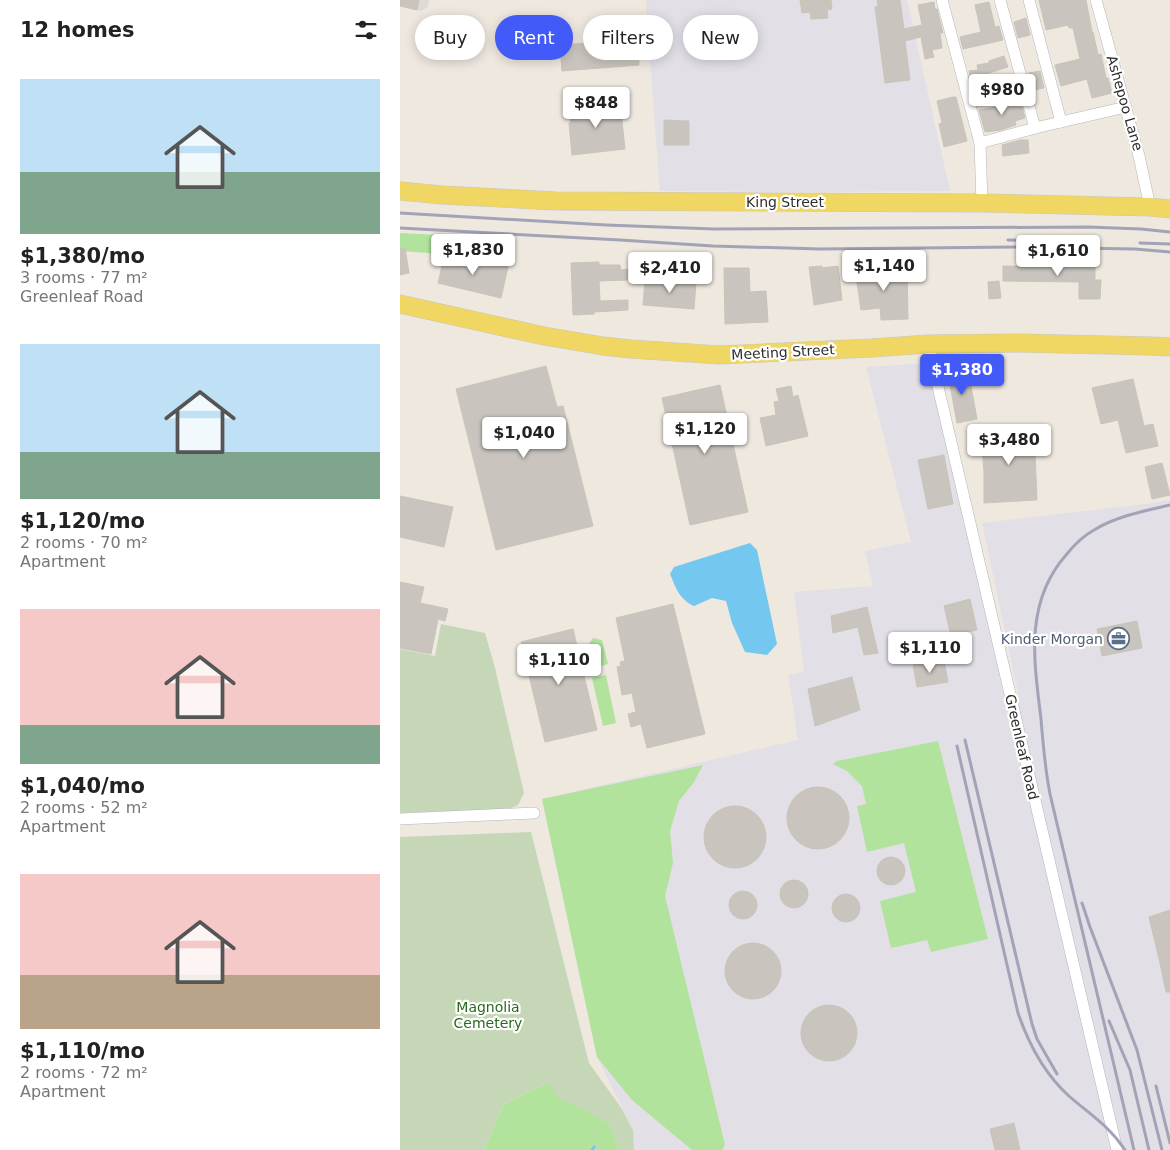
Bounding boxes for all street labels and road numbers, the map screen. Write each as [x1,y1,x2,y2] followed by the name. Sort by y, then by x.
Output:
[1104,53,1146,153] street label: Ashepoo Lane
[746,194,824,210] street label: King Street
[731,341,836,363] street label: Meeting Street
[1002,693,1042,801] street label: Greenleaf Road

